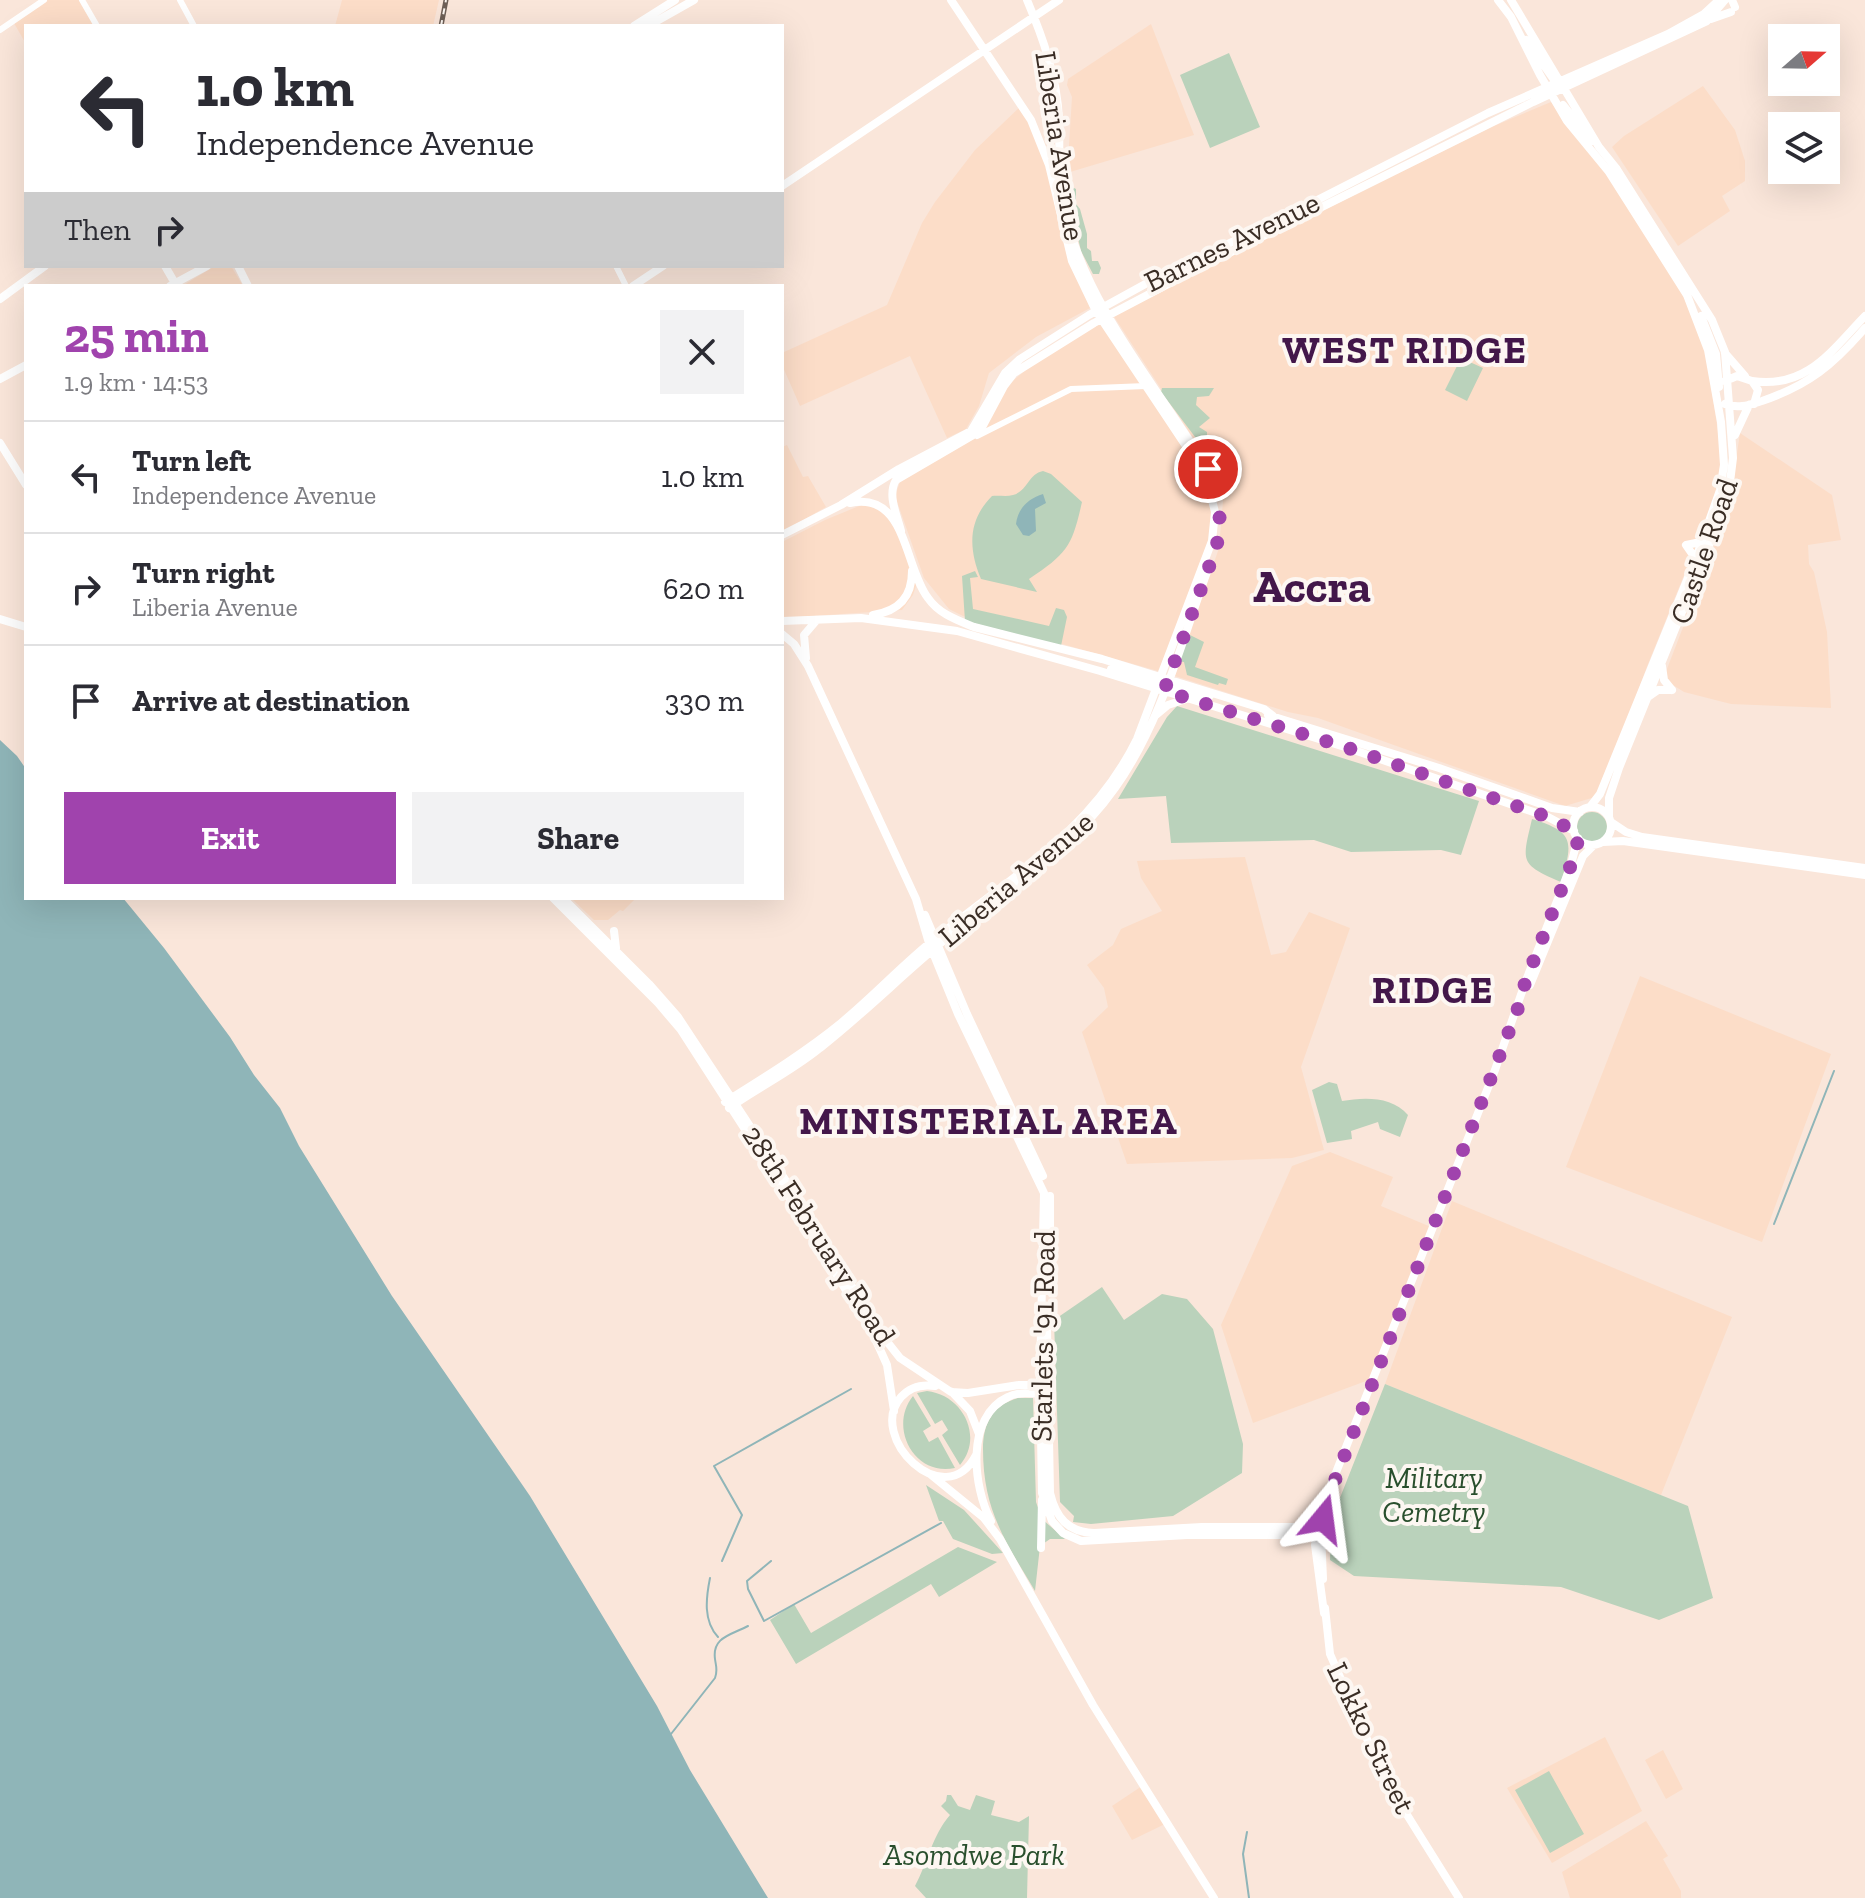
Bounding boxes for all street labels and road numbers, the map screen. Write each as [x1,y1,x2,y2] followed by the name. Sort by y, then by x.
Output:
[1027,49,1093,243] street label: Liberia Avenue
[1138,184,1326,300] street label: Barnes Avenue
[1662,473,1746,628] street label: Castle Road
[931,804,1101,954] street label: Liberia Avenue
[735,1118,904,1352] street label: 28th February Road
[1023,1229,1063,1442] street label: Starlets '91 Road
[1319,1657,1423,1819] street label: Lokko Street

